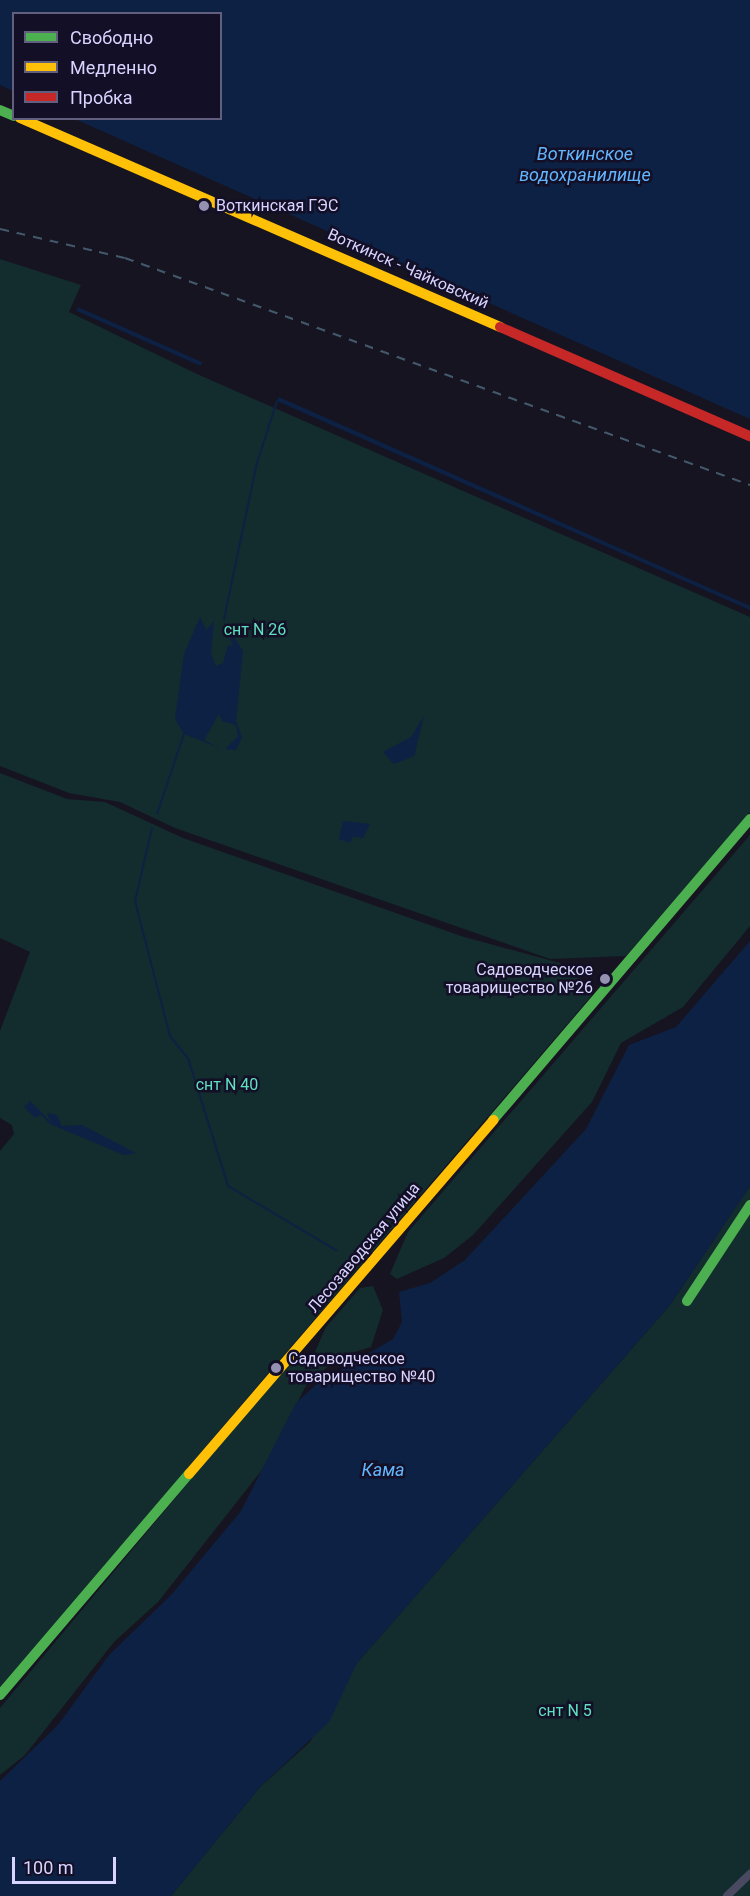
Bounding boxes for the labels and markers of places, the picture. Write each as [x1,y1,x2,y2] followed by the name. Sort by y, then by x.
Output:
[216,196,338,216] place label: Воткинская ГЭС
[197,199,211,213] marker: Воткинская ГЭС
[446,960,593,998] place label: Садоводческое товарищество №26
[598,972,612,986] marker: Садоводческое товарищество №26
[288,1349,435,1387] place label: Садоводческое товарищество №40
[269,1361,283,1375] marker: Садоводческое товарищество №40

